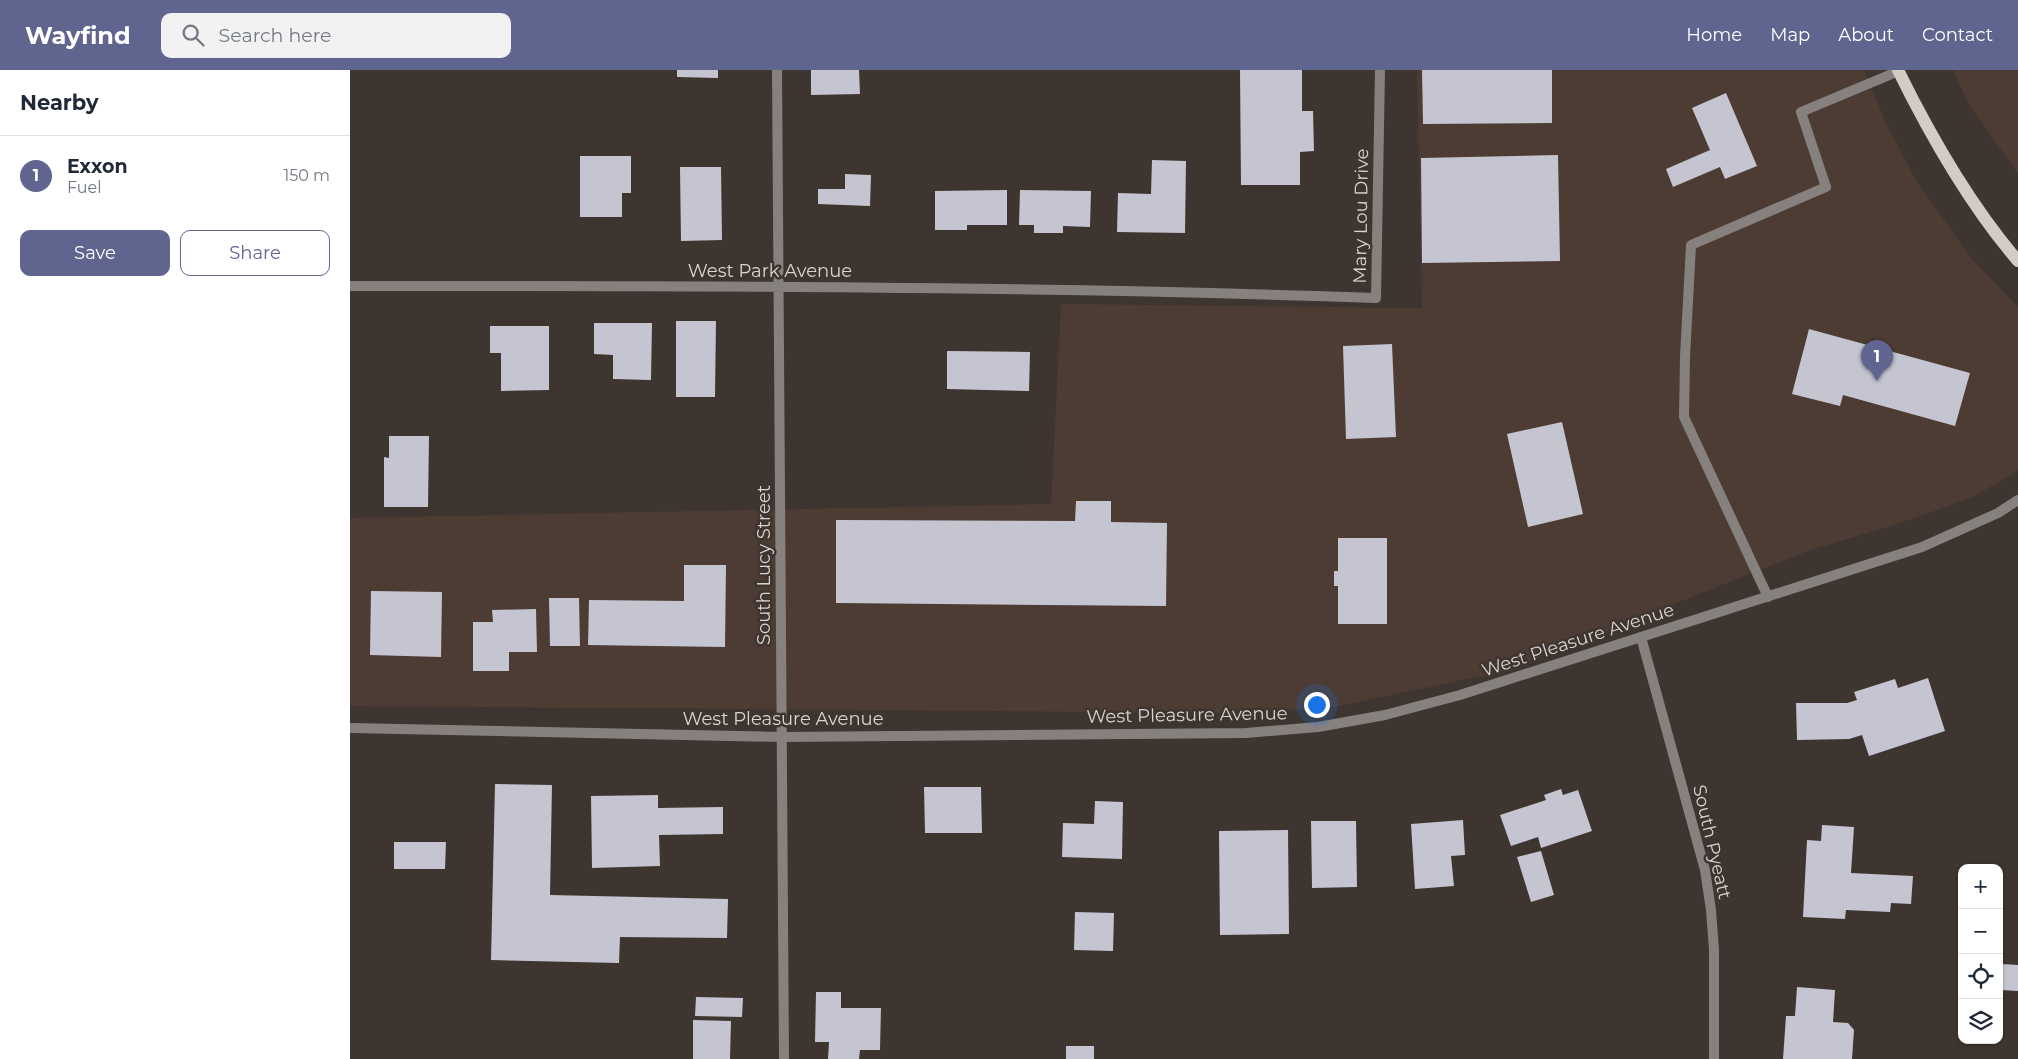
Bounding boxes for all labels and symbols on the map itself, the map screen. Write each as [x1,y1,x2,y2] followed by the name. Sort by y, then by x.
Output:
[1349,148,1373,284] street label: Mary Lou Drive
[688,260,852,282] street label: West Park Avenue
[1861,340,1893,381] pin: 1
[753,485,775,645] street label: South Lucy Street
[1479,598,1677,682] street label: West Pleasure Avenue
[1304,692,1330,718] your location
[1086,702,1288,728] street label: West Pleasure Avenue
[682,708,884,730] street label: West Pleasure Avenue
[1688,783,1736,901] street label: South Pyeatt

